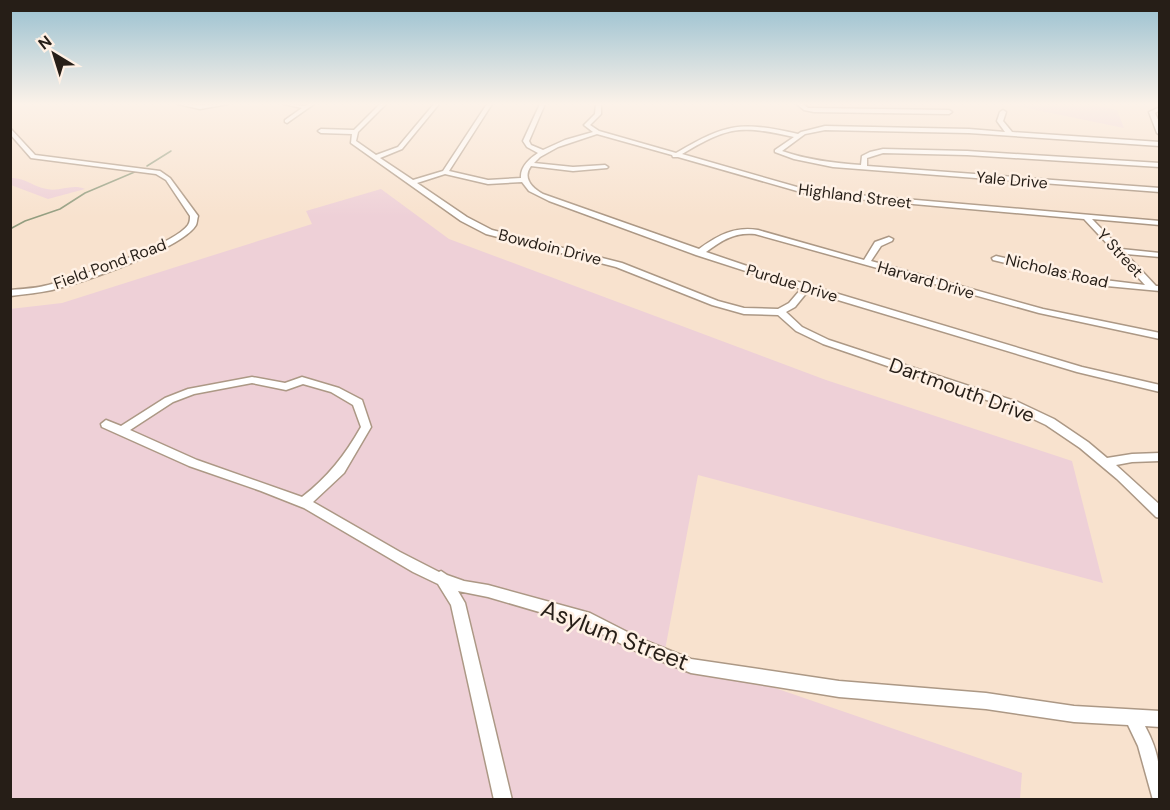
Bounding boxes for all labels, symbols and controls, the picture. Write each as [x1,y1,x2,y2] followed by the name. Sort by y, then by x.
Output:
[24,24,84,84] north arrow
[34,31,56,54] text: N
[975,166,1049,194] street label: Yale Drive
[797,179,913,213] street label: Highland Street
[496,224,604,270] street label: Bowdoin Drive
[1092,224,1148,282] street label: Y Street
[51,234,169,294] street label: Field Pond Road
[1004,249,1110,293] street label: Nicholas Road
[875,256,977,304] street label: Harvard Drive
[744,259,840,307] street label: Purdue Drive
[886,352,1038,428] street label: Dartmouth Drive
[537,593,693,677] street label: Asylum Street

